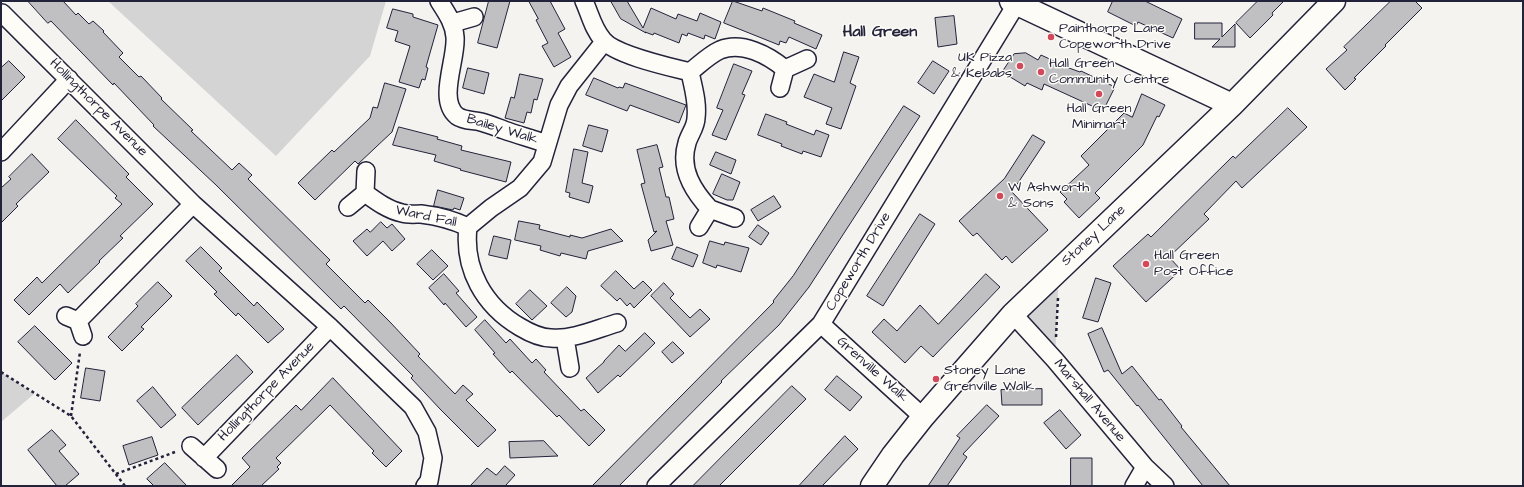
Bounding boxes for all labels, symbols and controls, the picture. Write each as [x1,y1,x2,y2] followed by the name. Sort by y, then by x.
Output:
[1059,21,1171,54] place label: Painthorpe Lane Copeworth Drive
[843,23,917,43] district label: Hall Green
[1046,32,1056,42] marker: Painthorpe Lane Copeworth Drive
[951,50,1012,82] place label: UK Pizza & Kebabs
[45,55,151,161] street label: Hollingthorpe Avenue
[1049,56,1169,88] place label: Hall Green Community Centre
[1015,61,1025,71] marker: UK Pizza & Kebabs
[1036,67,1046,77] marker: Hall Green Community Centre
[1094,89,1104,99] marker: Hall Green Minimart
[1066,101,1132,134] place label: Hall Green Minimart
[464,111,540,149] street label: Bailey Walk
[1008,180,1089,212] place label: W Ashworth & Sons
[995,191,1005,201] marker: W Ashworth & Sons
[394,202,458,232] street label: Ward Fall
[1058,202,1130,270] street label: Stoney Lane
[823,210,895,314] street label: Copeworth Drive
[1154,248,1234,280] place label: Hall Green Post Office
[1141,259,1151,269] marker: Hall Green Post Office
[833,334,911,406] street label: Grenville Walk
[215,339,319,445] street label: Hollingthorpe Avenue
[1049,356,1129,446] street label: Marshall Avenue
[944,363,1034,396] place label: Stoney Lane Grenville Walk
[931,374,941,384] marker: Stoney Lane Grenville Walk

